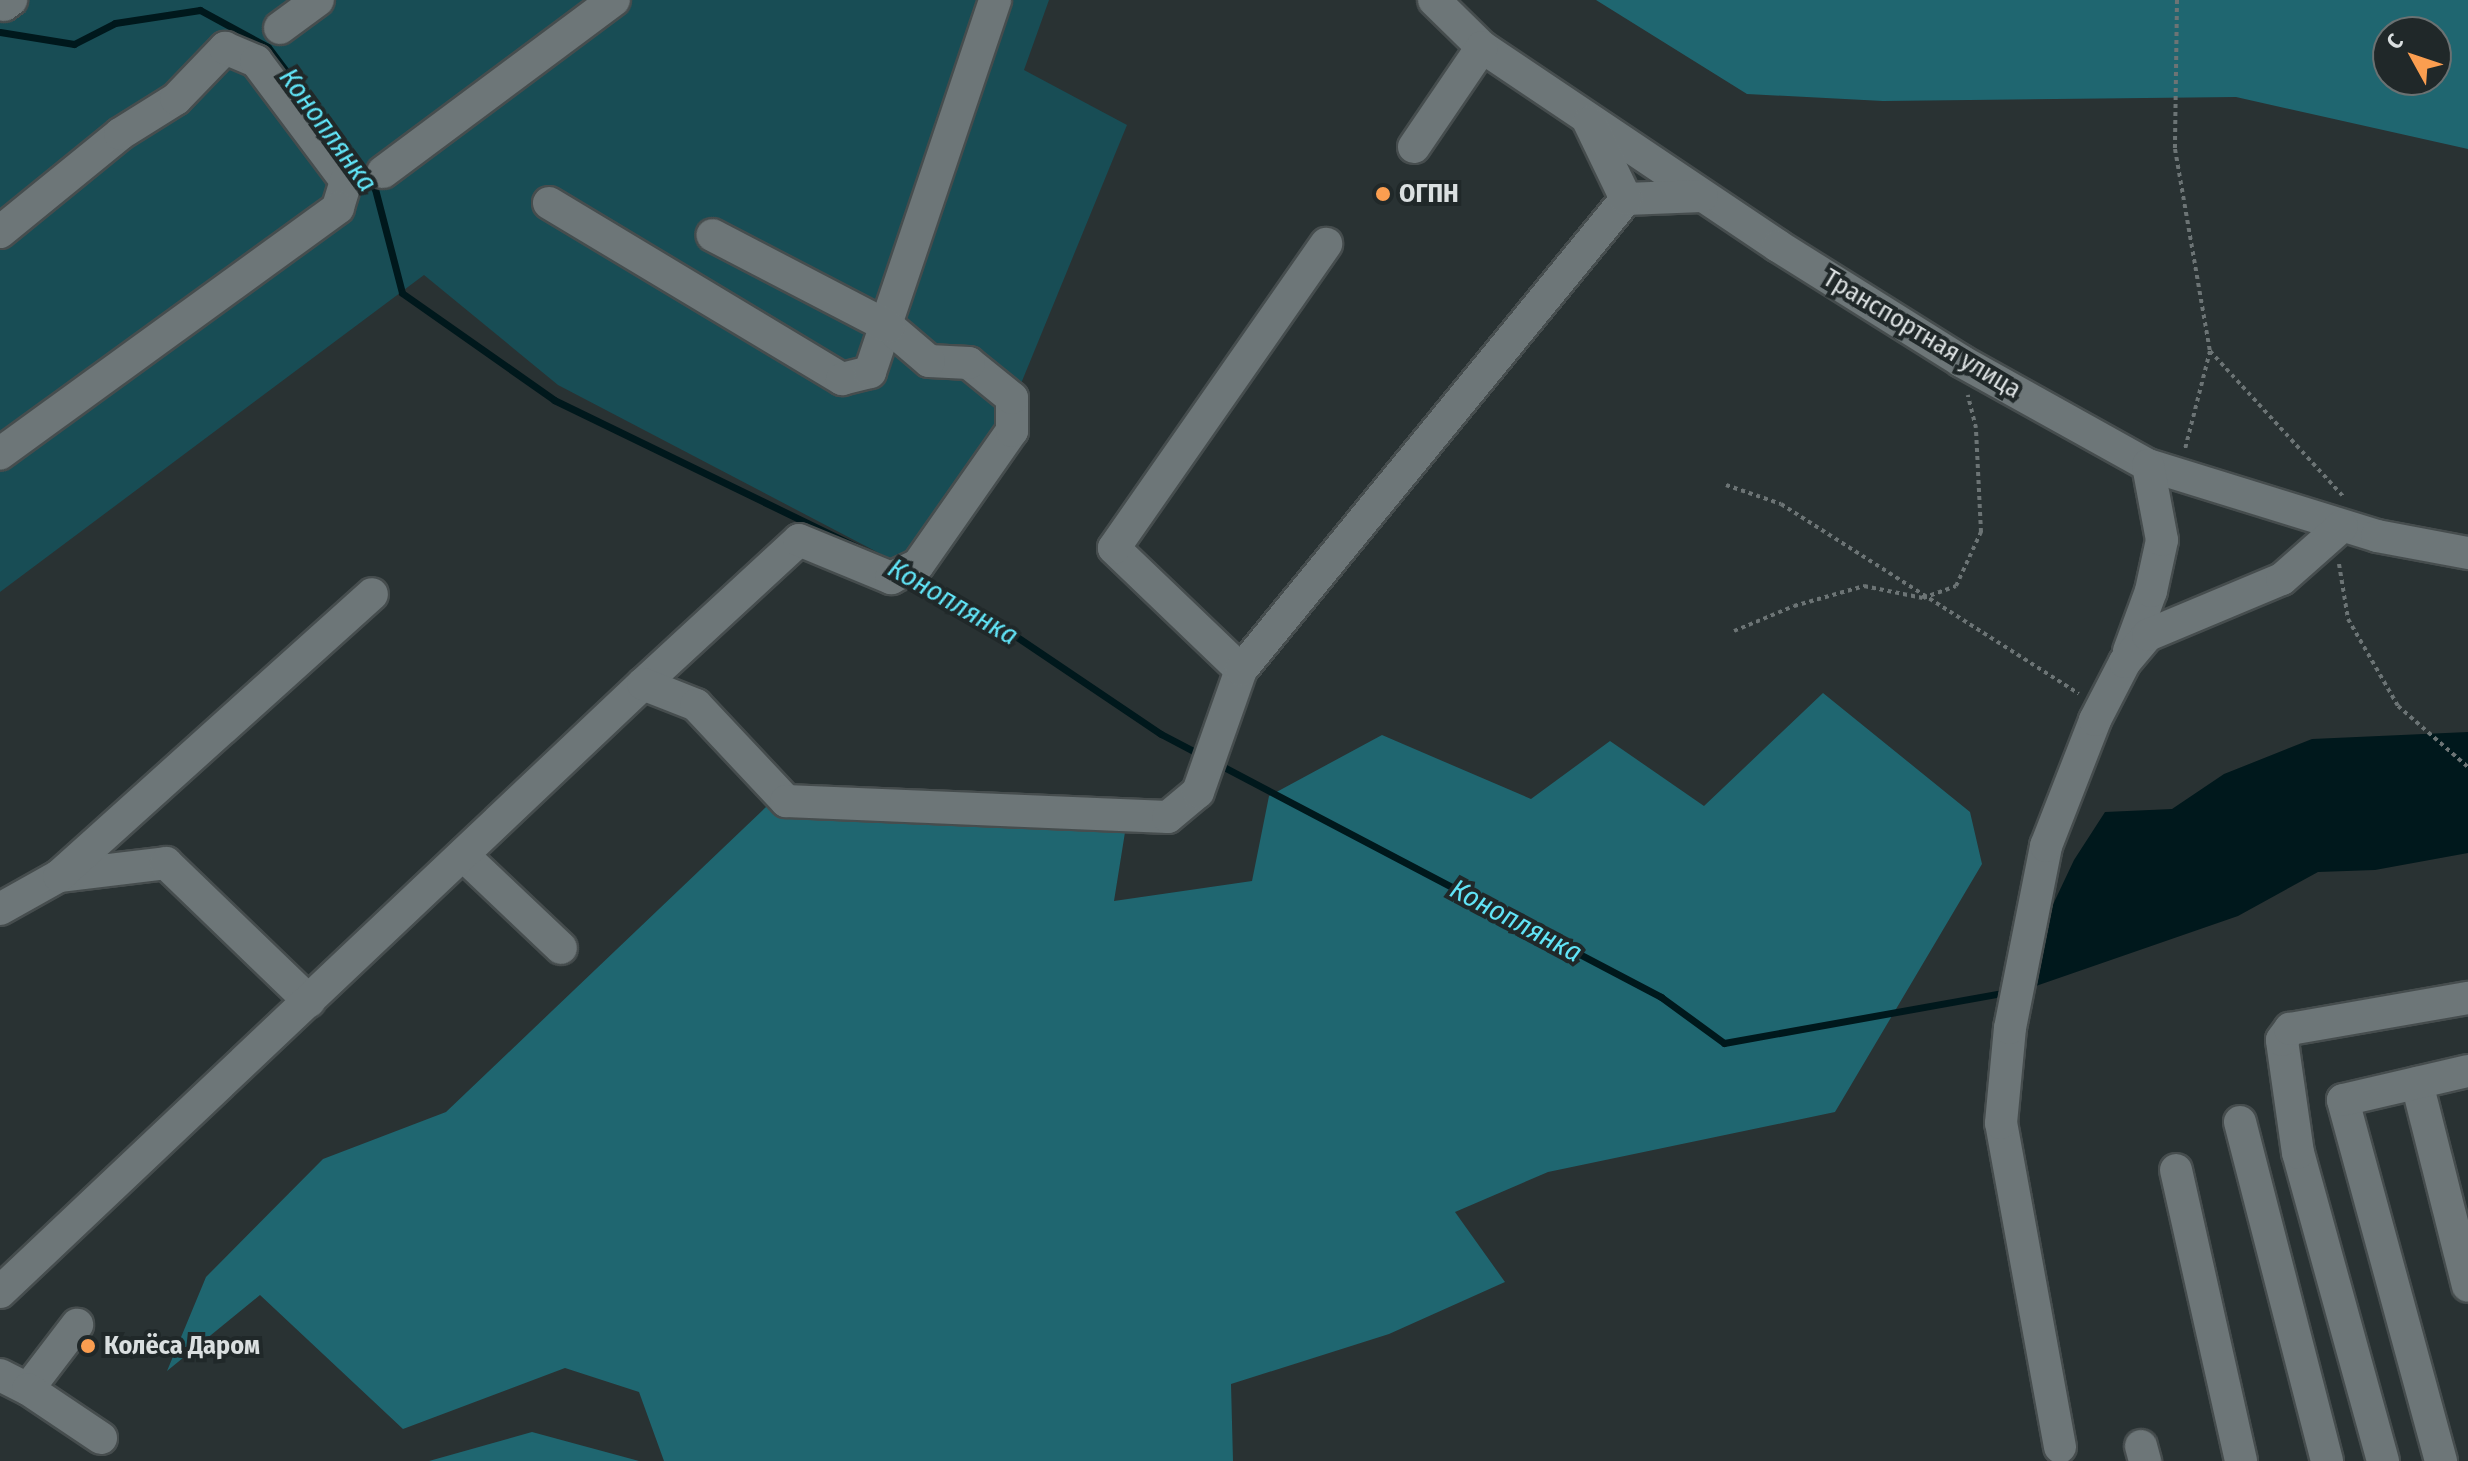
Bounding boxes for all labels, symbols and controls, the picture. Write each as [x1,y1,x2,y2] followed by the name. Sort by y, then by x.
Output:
[2372,16,2452,96] north arrow
[2381,28,2409,55] text: С
[272,62,384,198] water label: Коноплянка
[1399,178,1459,210] place label: ОГПН
[1374,185,1392,203] marker: ОГПН
[1817,263,2027,405] street label: Транспортная улица
[882,551,1024,653] water label: Коноплянка
[1444,872,1588,970] water label: Коноплянка
[104,1330,260,1362] place label: Колёса Даром
[79,1337,97,1355] marker: Колёса Даром

